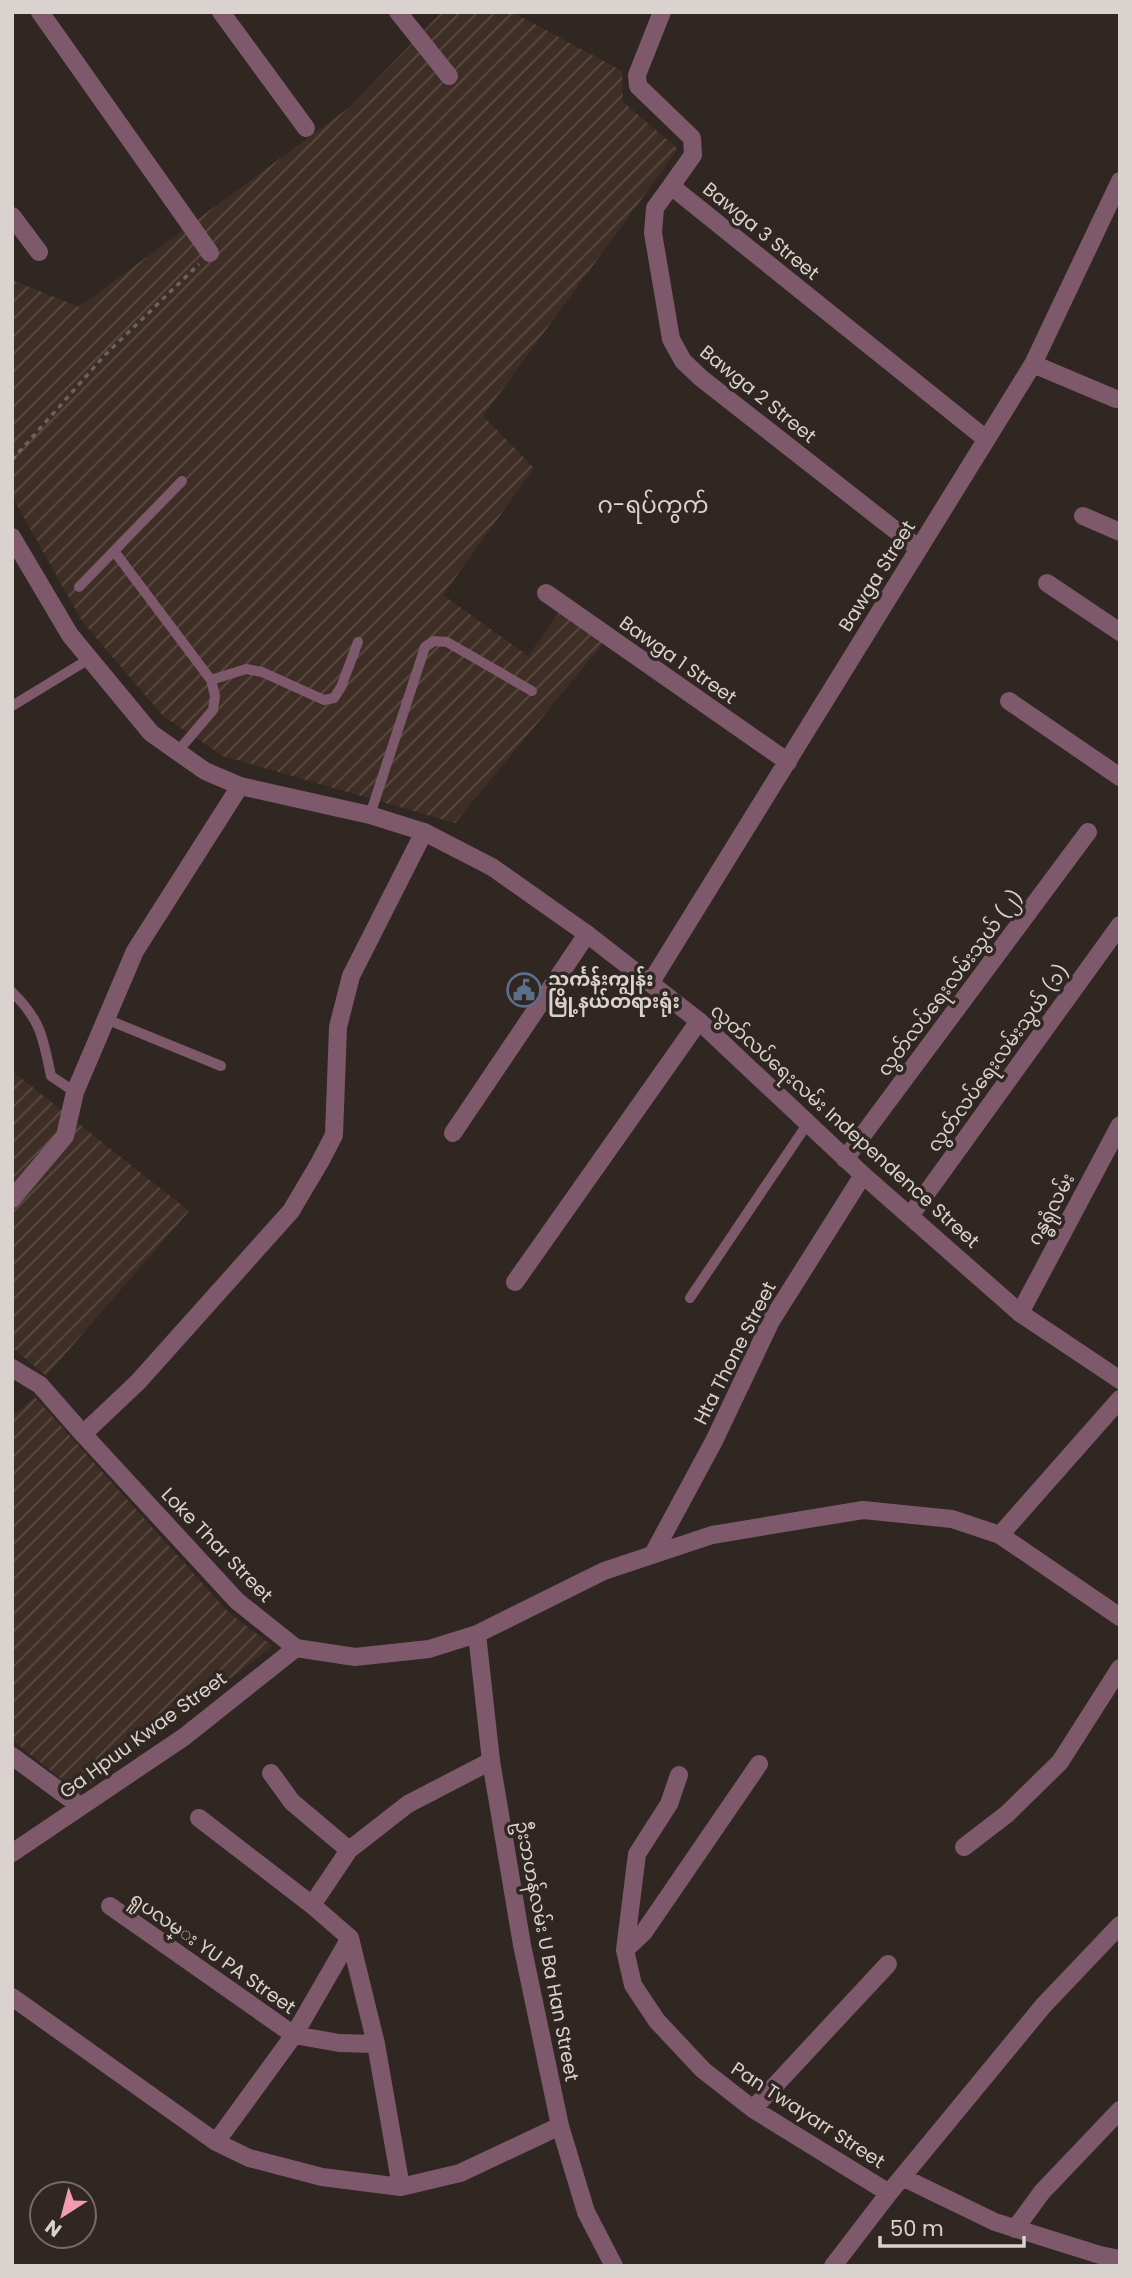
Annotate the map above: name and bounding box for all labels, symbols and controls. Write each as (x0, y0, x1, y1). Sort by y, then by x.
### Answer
street label: Bawga 3 Street (697, 176, 825, 286)
street label: Bawga 2 Street (694, 339, 822, 449)
district label: ဂ-ရပ်ကွက် (597, 489, 709, 524)
street label: Bawga Street (832, 515, 922, 637)
street label: Bawga 1 Street (614, 609, 742, 711)
street label: လွတ်လပ်ရေးလမ်းသွယ် (၂) (870, 884, 1031, 1083)
street label: လွတ်လပ်ရေးလမ်းသွယ် (၁) (920, 958, 1077, 1159)
place label: သင်္ကန်းကျွန်း မြို့နယ်တရားရုံး (548, 966, 680, 1017)
public building icon: သင်္ကန်းကျွန်း မြို့နယ်တရားရုံး (505, 971, 543, 1009)
street label: လွတ်လပ်ရေးလမ်း Independence Street (703, 997, 986, 1256)
street label: ဂန္ဓရုံလမ်း (1020, 1168, 1084, 1251)
street label: Hta Thone Street (687, 1277, 783, 1429)
street label: Loke Thar Street (155, 1482, 279, 1608)
street label: Ga Hpuu Kwae Street (54, 1665, 232, 1805)
street label: ဦးဘဟန်လမ်း U Ba Han Street (507, 1818, 587, 2084)
street label: ရူပလမ္း YU PA Street (123, 1886, 301, 2023)
street label: Pan Twayarr Street (726, 2055, 890, 2175)
north arrow (28, 2180, 98, 2250)
scale bar (880, 2204, 1024, 2248)
text: N (40, 2213, 67, 2243)
text: 50 m (890, 2214, 944, 2243)

